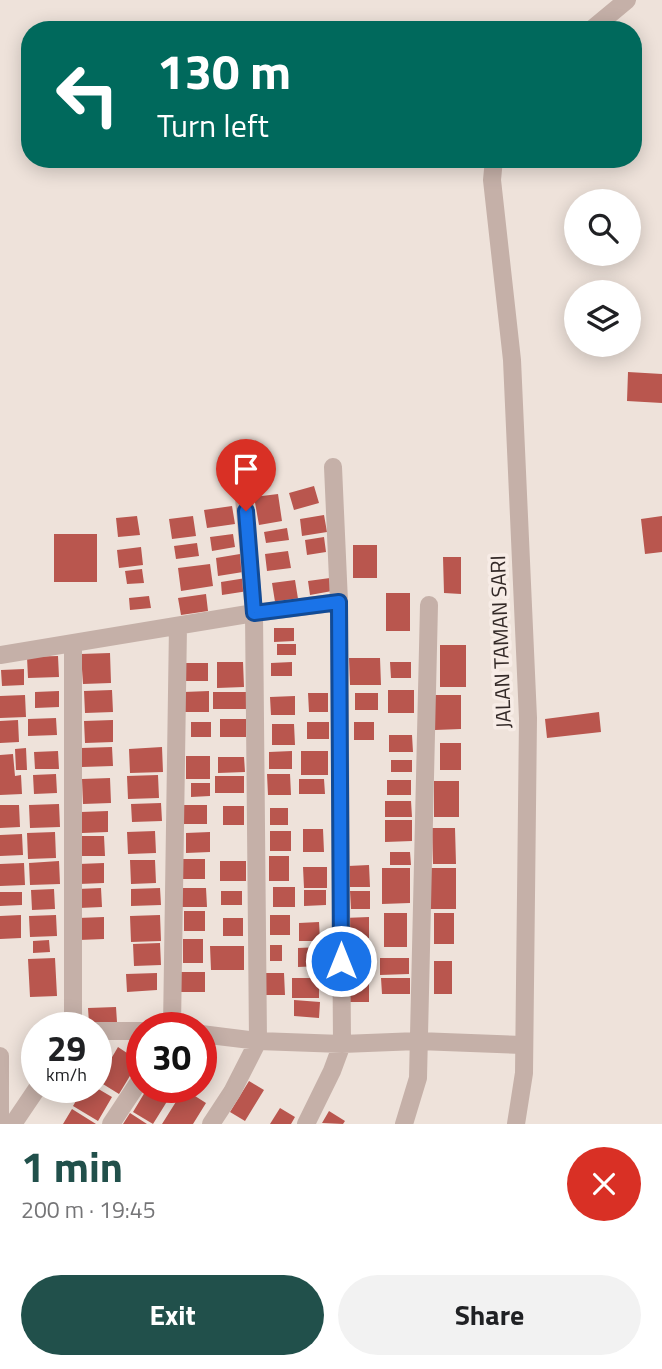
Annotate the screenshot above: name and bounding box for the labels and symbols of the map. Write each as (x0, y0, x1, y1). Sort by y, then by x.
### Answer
pin (216, 439, 276, 511)
street label: JALAN TAMAN SARI (481, 555, 519, 729)
position arrow (304, 924, 378, 998)
speed limit sign: 30 (126, 1012, 217, 1103)

